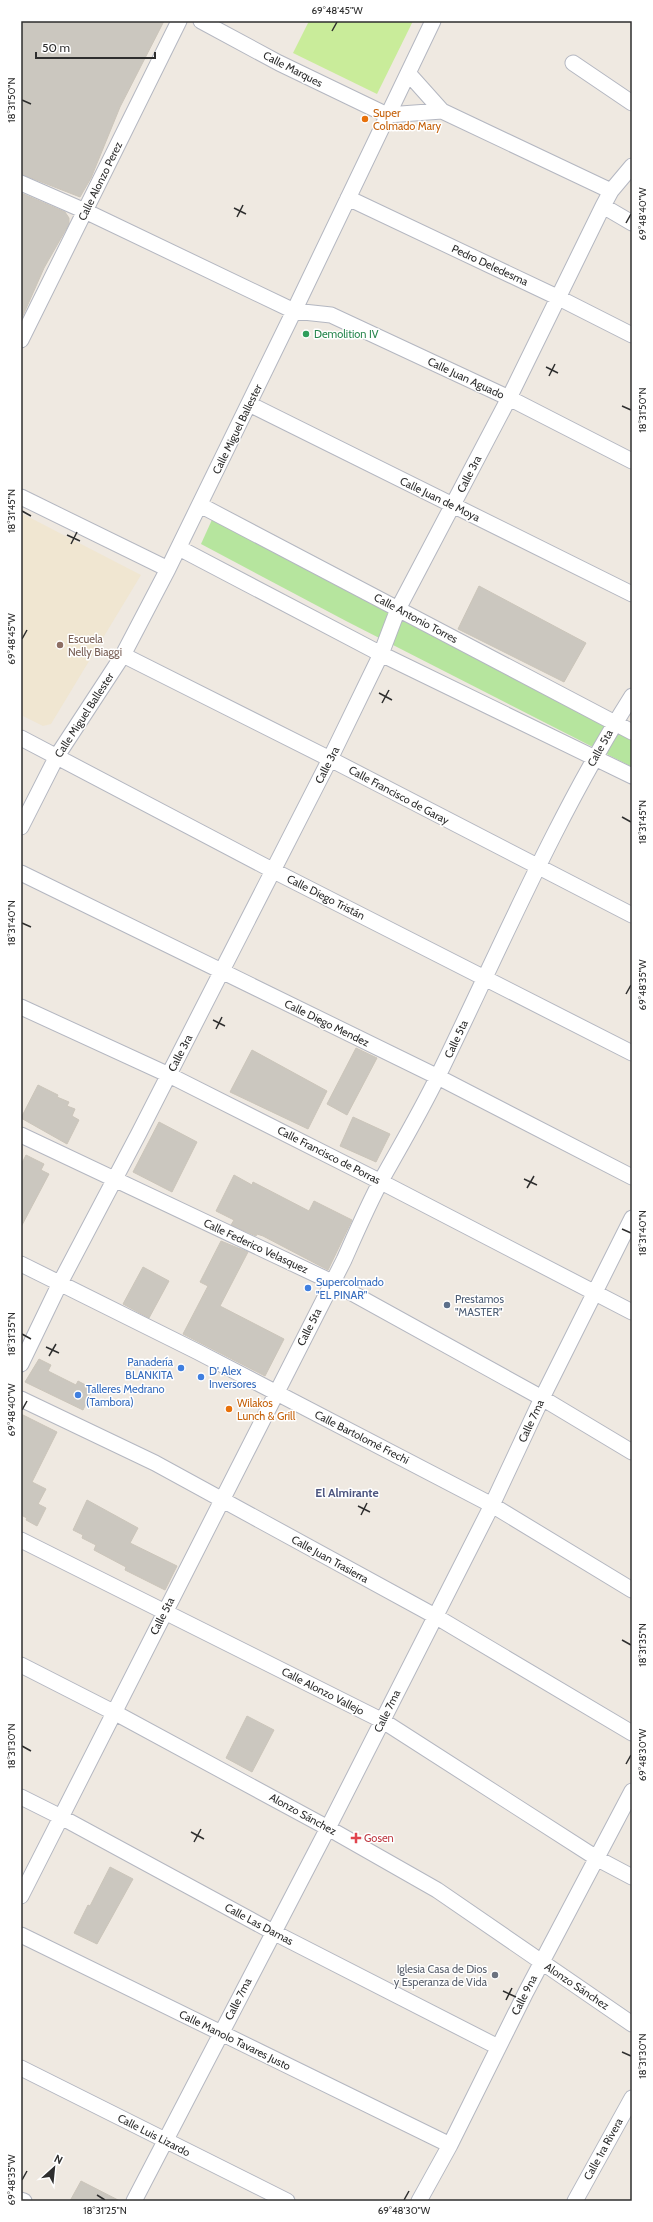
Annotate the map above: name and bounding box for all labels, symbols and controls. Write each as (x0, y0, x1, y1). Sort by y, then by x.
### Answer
text: 69°48'45"W (311, 4, 363, 17)
scale bar (36, 34, 155, 60)
text: 50 m (42, 40, 70, 55)
street label: Calle Marques (261, 48, 325, 90)
text: 18°31'50"N (5, 77, 18, 123)
place label: Super Colmado Mary (373, 106, 441, 133)
marker: Super Colmado Mary (360, 114, 370, 124)
street label: Calle Alonzo Perez (75, 139, 125, 223)
text: 69°48'40"W (636, 187, 649, 240)
street label: Pedro Deledesma (450, 241, 531, 289)
place label: Demolition IV (314, 327, 379, 341)
marker: Demolition IV (301, 329, 311, 339)
street label: Calle Juan Aguado (425, 354, 507, 402)
street label: Calle Miguel Ballester (209, 381, 265, 476)
text: 18°31'50"N (636, 387, 649, 433)
street label: Calle 3ra (454, 452, 485, 495)
street label: Calle Juan de Moya (398, 474, 483, 525)
text: 18°31'45"N (5, 489, 18, 533)
street label: Calle Antonio Torres (372, 590, 461, 646)
text: 69°48'45"W (5, 613, 18, 665)
place label: Escuela Nelly Biaggi (68, 632, 122, 659)
marker: Escuela Nelly Biaggi (55, 640, 65, 650)
street label: Calle Miguel Ballester (51, 670, 117, 760)
street label: Calle 5ta (584, 726, 616, 769)
street label: Calle 3ra (312, 743, 343, 786)
street label: Calle Francisco de Garay (346, 763, 452, 828)
text: 18°31'45"N (636, 800, 649, 844)
street label: Calle Diego Tristán (285, 871, 367, 923)
text: 18°31'40"N (5, 900, 18, 946)
text: 69°48'35"W (636, 959, 649, 1011)
street label: Calle Diego Mendez (282, 996, 372, 1050)
street label: Calle 5ta (441, 1017, 471, 1060)
street label: Calle 3ra (165, 1031, 196, 1074)
street label: Calle Francisco de Porras (275, 1123, 383, 1187)
text: 18°31'40"N (636, 1210, 649, 1256)
street label: Calle Federico Velasquez (201, 1216, 311, 1276)
place label: Supercolmado "EL PINAR" (316, 1275, 384, 1302)
marker: Supercolmado "EL PINAR" (303, 1283, 313, 1293)
place label: Prestamos "MASTER" (455, 1292, 504, 1319)
marker: Prestamos "MASTER" (442, 1300, 452, 1310)
street label: Calle 5ta (294, 1305, 325, 1348)
text: 18°31'35"N (5, 1312, 18, 1356)
place label: Panadería BLANKITA (125, 1355, 174, 1382)
marker: Panadería BLANKITA (176, 1363, 186, 1373)
place label: D' Alex Inversores (209, 1364, 257, 1391)
marker: D' Alex Inversores (196, 1372, 206, 1382)
place label: Talleres Medrano (Tambora) (86, 1382, 165, 1409)
text: 69°48'40"W (5, 1383, 18, 1436)
marker: Talleres Medrano (Tambora) (73, 1390, 83, 1400)
place label: Wilakos Lunch & Grill (237, 1396, 296, 1423)
street label: Calle 7ma (515, 1397, 547, 1445)
marker: Wilakos Lunch & Grill (224, 1404, 234, 1414)
street label: Calle Bartolomé Frechi (312, 1407, 412, 1467)
district label: El Almirante (315, 1485, 379, 1500)
street label: Calle Juan Trasierra (289, 1532, 372, 1586)
street label: Calle 5ta (147, 1594, 178, 1637)
text: 18°31'35"N (636, 1623, 649, 1667)
street label: Calle Alonzo Vallejo (279, 1664, 367, 1718)
street label: Calle 7ma (371, 1687, 404, 1735)
text: 18°31'30"N (5, 1723, 18, 1769)
text: 69°48'30"W (636, 1728, 649, 1781)
street label: Alonzo Sánchez (267, 1790, 339, 1838)
place label: Gosen (364, 1831, 394, 1845)
marker: Gosen (351, 1833, 361, 1843)
street label: Calle Las Damas (222, 1900, 296, 1948)
street label: Alonzo Sánchez (542, 1959, 612, 2013)
place label: Iglesia Casa de Dios y Esperanza de Vida (394, 1962, 488, 1989)
marker: Iglesia Casa de Dios y Esperanza de Vida (490, 1970, 500, 1980)
street label: Calle 9na (508, 1972, 540, 2017)
street label: Calle 7ma (221, 1975, 255, 2022)
street label: Calle Manolo Tavares Justo (177, 2007, 293, 2073)
text: 18°31'30"N (636, 2033, 649, 2079)
street label: Calle Luis Lizardo (115, 2111, 193, 2159)
street label: Calle 1ra Rivera (580, 2115, 626, 2182)
north arrow (34, 2148, 74, 2188)
text: N (52, 2151, 65, 2167)
text: 69°48'35"W (5, 2154, 18, 2206)
text: 18°31'25"N (83, 2204, 127, 2217)
text: 69°48'30"W (378, 2204, 431, 2217)

